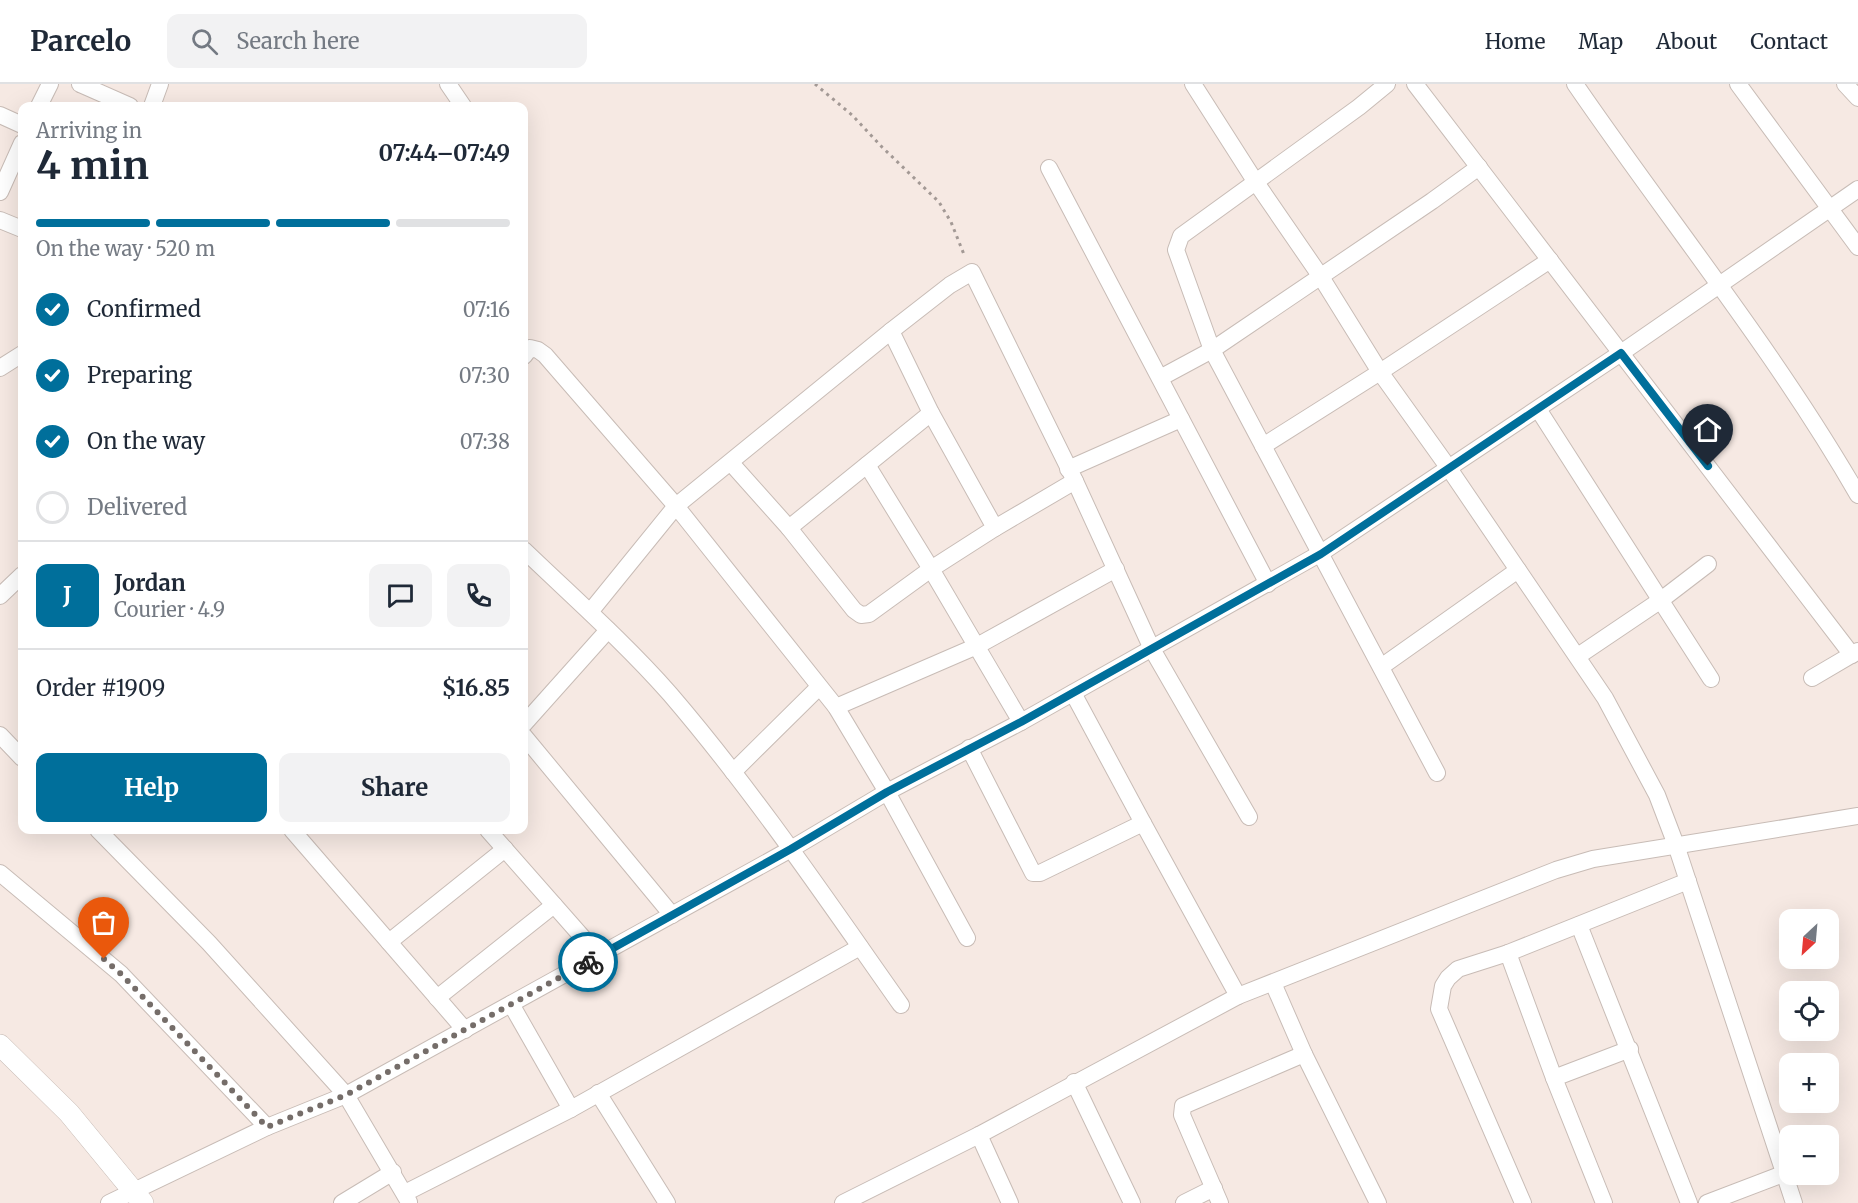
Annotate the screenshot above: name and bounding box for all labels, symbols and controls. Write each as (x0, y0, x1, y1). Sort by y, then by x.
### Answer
search box (167, 14, 587, 68)
text: Parcelo (30, 23, 131, 59)
icon: search (188, 25, 221, 58)
text: Search here (236, 27, 360, 55)
text: Home (1485, 28, 1545, 55)
text: Map (1578, 28, 1623, 55)
text: About (1656, 28, 1717, 55)
text: Contact (1750, 28, 1828, 55)
text: Arriving in (36, 118, 142, 143)
text: 07:44–07:49 (379, 139, 510, 167)
text: 4 min (36, 141, 149, 190)
text: On the way · 520 m (36, 236, 215, 261)
icon: check (36, 293, 69, 326)
text: Confirmed (87, 295, 201, 323)
text: 07:16 (463, 297, 510, 322)
icon: check (36, 359, 69, 392)
text: Preparing (87, 361, 192, 389)
text: 07:30 (459, 363, 510, 388)
pin (1682, 404, 1733, 466)
icon: home (1691, 413, 1724, 446)
icon: check (36, 425, 69, 458)
text: On the way (87, 427, 205, 455)
text: 07:38 (460, 429, 510, 454)
text: Delivered (87, 493, 187, 521)
button: chat (369, 564, 432, 627)
button: phone (447, 564, 510, 627)
text: Jordan (114, 569, 186, 597)
text: J (63, 581, 72, 609)
text: Courier · 4.9 (114, 597, 225, 622)
text: Order #1909 (36, 674, 165, 702)
text: $16.85 (442, 674, 510, 702)
button: Help (36, 753, 267, 822)
button: Share (279, 753, 510, 822)
pin (78, 897, 129, 959)
icon: bag (87, 906, 120, 939)
north arrow (1779, 909, 1839, 969)
map controls (1779, 909, 1839, 1185)
courier (558, 932, 618, 992)
icon: bike (572, 946, 605, 979)
button: locate (1779, 981, 1839, 1041)
button: + (1779, 1053, 1839, 1113)
button: − (1779, 1125, 1839, 1185)

